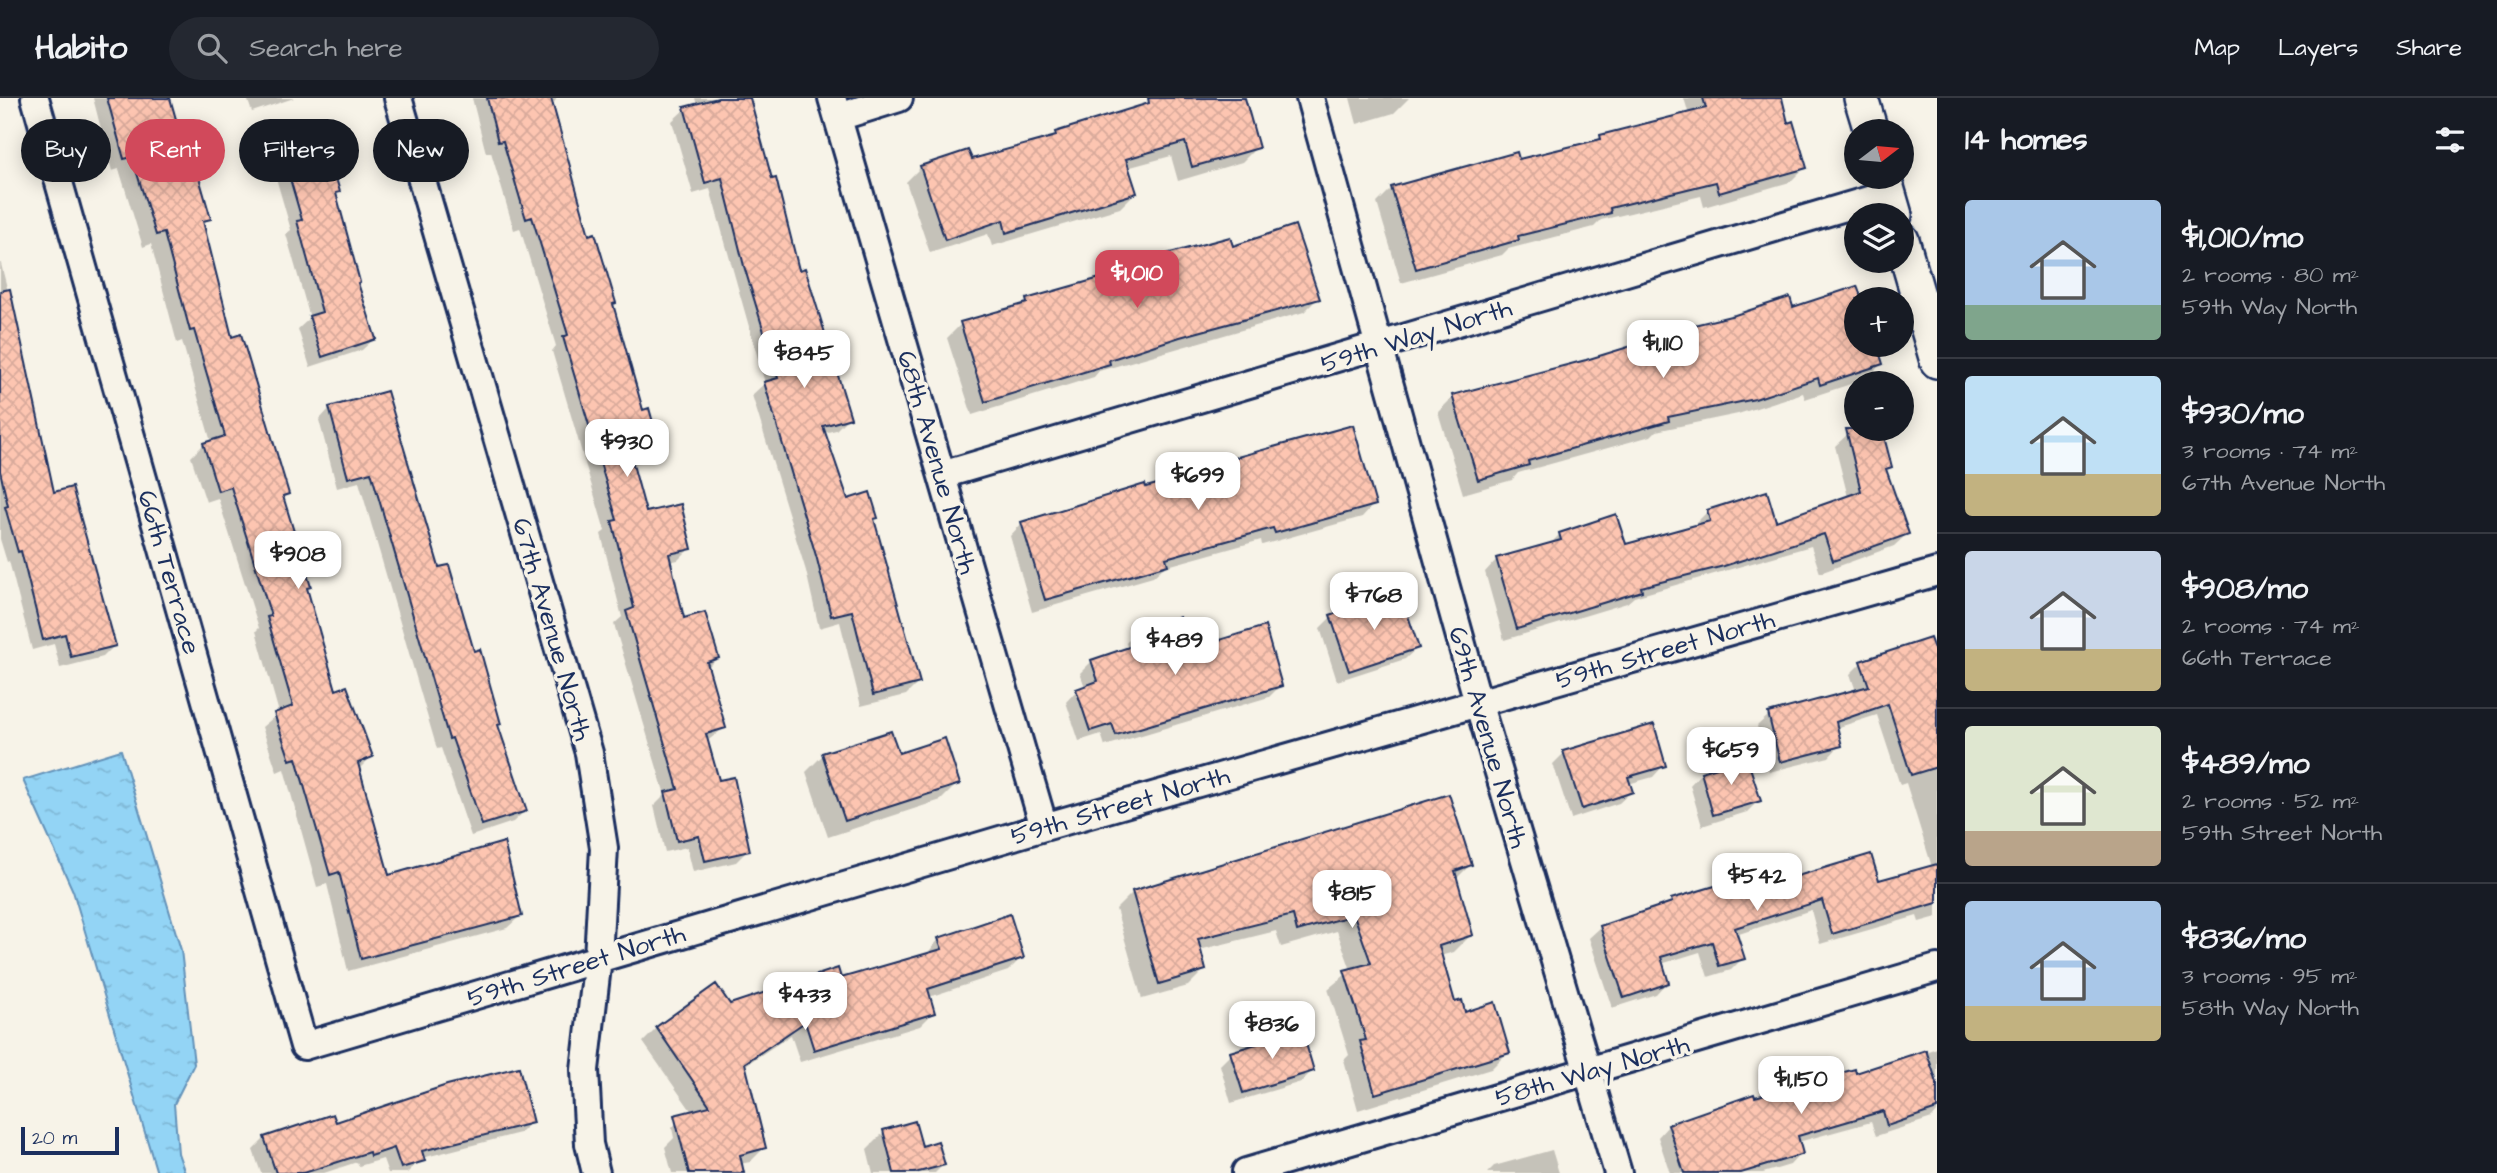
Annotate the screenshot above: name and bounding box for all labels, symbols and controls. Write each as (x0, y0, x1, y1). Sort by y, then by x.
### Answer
search box (169, 17, 659, 80)
text: Habito (35, 25, 127, 71)
icon: search (193, 29, 231, 67)
text: Search here (249, 30, 403, 66)
text: Map (2195, 31, 2240, 65)
text: Layers (2278, 31, 2358, 65)
text: Share (2396, 31, 2462, 65)
chip: Buy (21, 119, 111, 182)
chip: Rent (125, 119, 225, 182)
chip: Filters (239, 119, 359, 182)
chip: New (373, 119, 469, 182)
north arrow (1844, 119, 1914, 189)
map controls (1844, 119, 1914, 441)
text: 14 homes (1965, 119, 2088, 161)
icon: filters (2431, 121, 2469, 159)
button: layers (1844, 203, 1914, 273)
text: $1,010/mo (2182, 217, 2303, 259)
icon: home (2021, 228, 2105, 312)
pin: $1,010 (1080, 250, 1194, 310)
text: $1,010 (1111, 257, 1163, 289)
text: 2 rooms · 80 m² (2182, 259, 2359, 291)
button: + (1844, 287, 1914, 357)
street label: 59th Way North (1316, 290, 1517, 384)
text: 59th Way North (2182, 291, 2357, 323)
pin: $1,110 (1606, 320, 1720, 380)
text: $1,110 (1643, 327, 1683, 359)
pin: $845 (763, 330, 845, 390)
text: $845 (774, 337, 834, 369)
street label: 68th Avenue North (888, 347, 986, 578)
button: − (1844, 371, 1914, 441)
text: $930/mo (2182, 393, 2304, 435)
icon: home (2021, 404, 2105, 488)
pin: $930 (586, 420, 668, 479)
text: $930 (601, 426, 653, 458)
text: 3 rooms · 74 m² (2182, 435, 2358, 467)
pin: $699 (1157, 452, 1239, 512)
text: $699 (1171, 459, 1225, 491)
text: 67th Avenue North (2182, 467, 2385, 499)
street label: 66th Terrace (128, 486, 210, 659)
street label: 67th Avenue North (503, 514, 601, 745)
pin: $908 (257, 532, 339, 591)
text: $908 (270, 538, 326, 570)
text: $908/mo (2182, 568, 2308, 610)
pin: $768 (1333, 573, 1415, 632)
text: $768 (1346, 579, 1402, 611)
icon: home (2021, 579, 2105, 663)
street label: 59th Street North (1552, 601, 1779, 698)
text: 2 rooms · 74 m² (2182, 610, 2360, 642)
pin: $489 (1134, 618, 1216, 677)
street label: 69th Avenue North (1439, 623, 1537, 852)
text: $489 (1147, 624, 1203, 656)
text: 66th Terrace (2182, 642, 2332, 674)
pin: $659 (1690, 728, 1772, 787)
text: $659 (1703, 734, 1759, 766)
text: $489/mo (2182, 743, 2310, 785)
icon: home (2021, 754, 2105, 838)
street label: 59th Street North (1007, 757, 1234, 854)
text: 2 rooms · 52 m² (2182, 785, 2359, 817)
text: 59th Street North (2182, 817, 2382, 849)
pin: $542 (1716, 854, 1798, 913)
text: $542 (1728, 860, 1786, 892)
pin: $815 (1311, 870, 1393, 930)
text: $815 (1329, 877, 1375, 909)
street label: 59th Street North (463, 916, 690, 1016)
text: $836/mo (2182, 918, 2306, 960)
icon: home (2021, 929, 2105, 1013)
text: 3 rooms · 95 m² (2182, 960, 2358, 992)
pin: $433 (764, 972, 846, 1032)
text: $433 (779, 979, 831, 1011)
text: 58th Way North (2182, 992, 2359, 1024)
pin: $836 (1231, 1002, 1313, 1061)
text: $836 (1245, 1008, 1299, 1040)
street label: 58th Way North (1491, 1026, 1694, 1118)
pin: $1,150 (1744, 1056, 1858, 1116)
text: $1,150 (1774, 1063, 1828, 1095)
scale bar (21, 1124, 119, 1156)
text: 20 m (32, 1125, 77, 1152)

